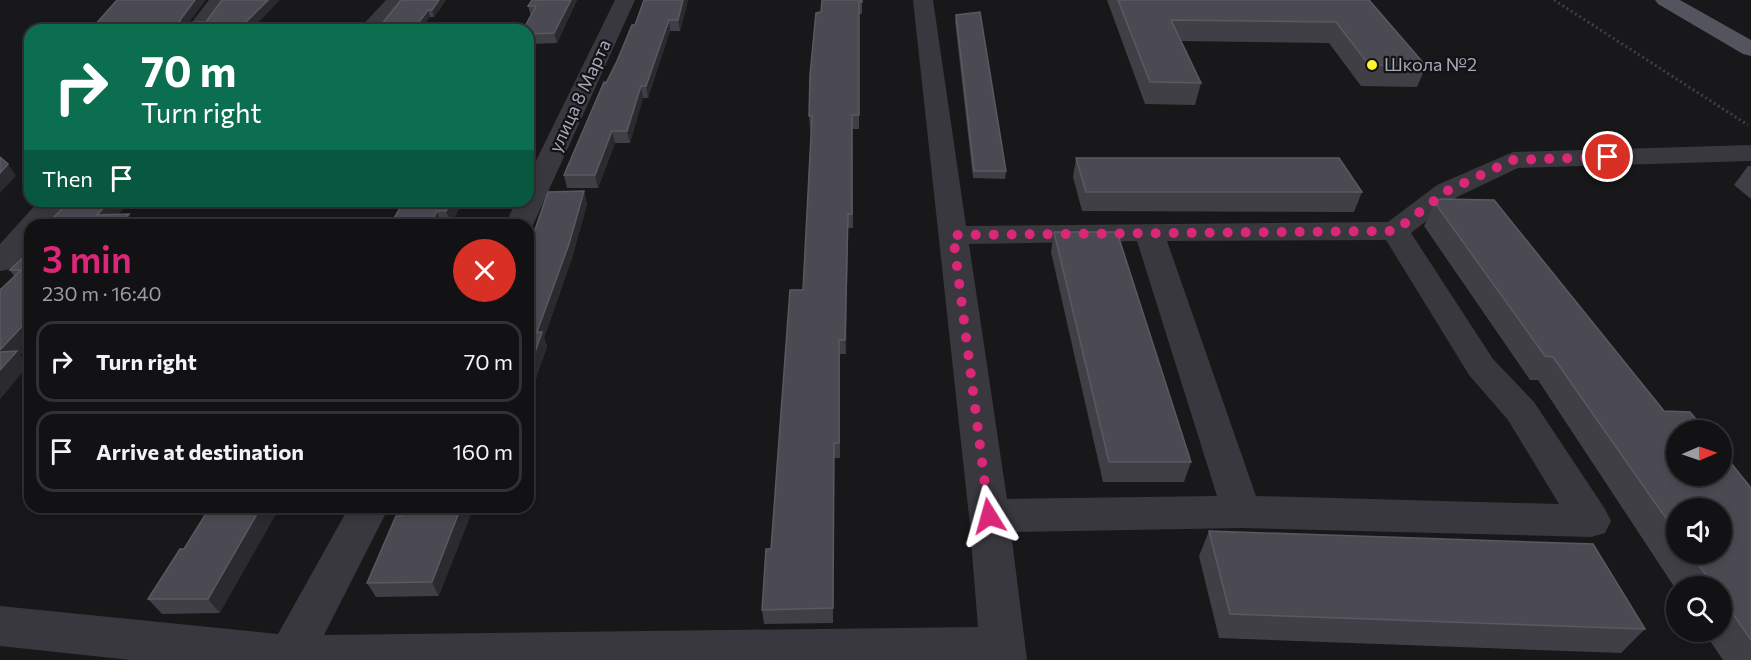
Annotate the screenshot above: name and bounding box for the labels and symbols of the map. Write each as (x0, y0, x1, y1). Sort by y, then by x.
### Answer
street label: улица 8 Марта (543, 36, 615, 155)
place label: Школа №2 (1384, 53, 1477, 75)
marker: Школа №2 (1365, 58, 1379, 72)
pin (1582, 131, 1633, 182)
north arrow (1666, 420, 1732, 486)
position arrow (957, 484, 1021, 548)

